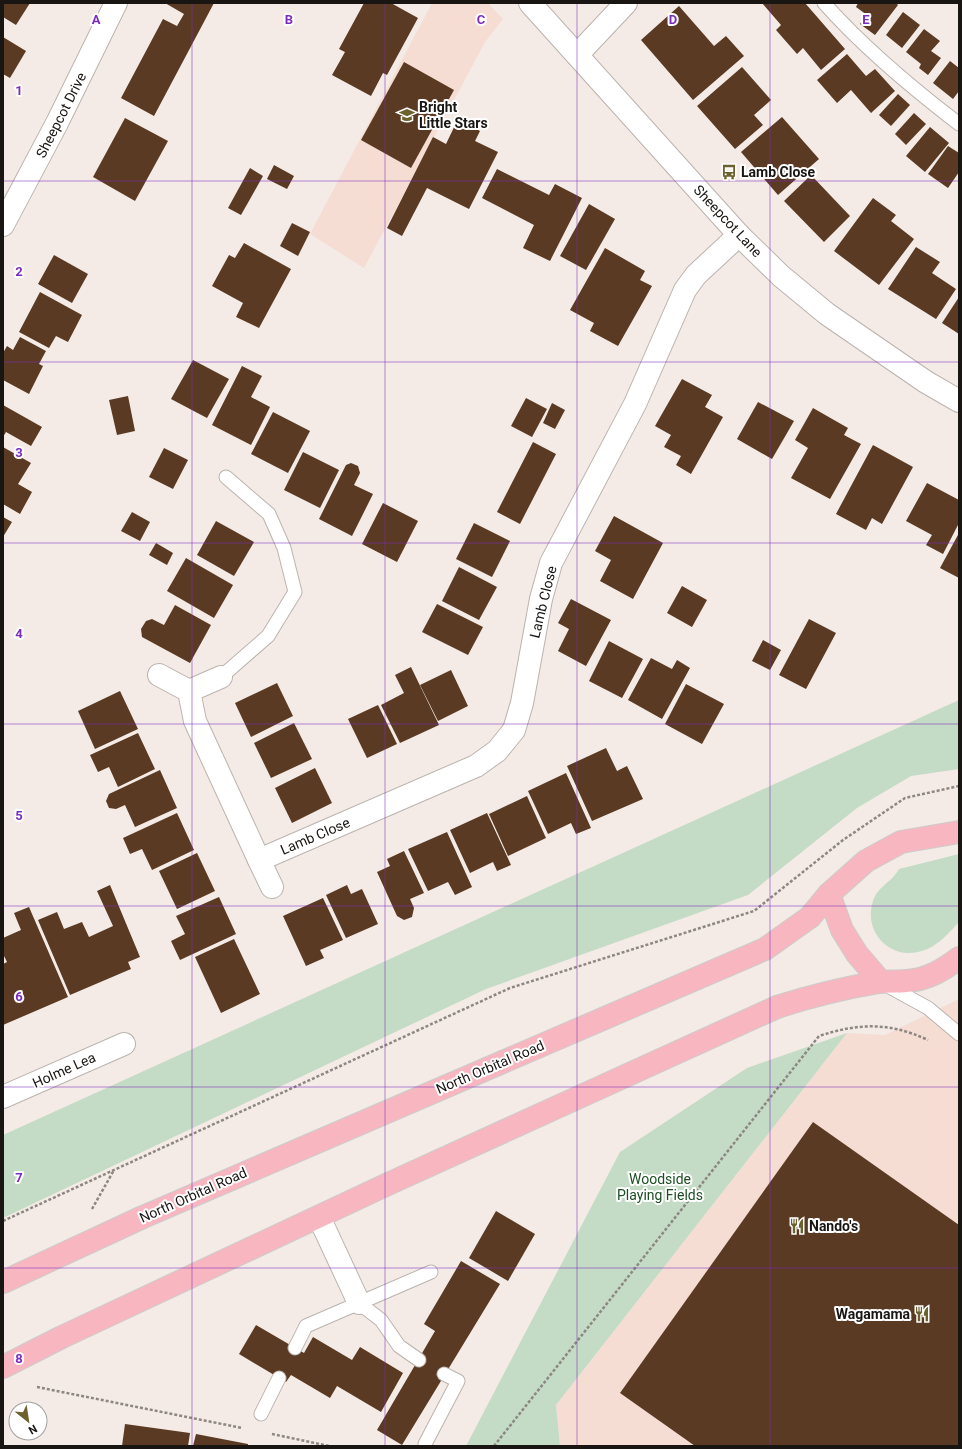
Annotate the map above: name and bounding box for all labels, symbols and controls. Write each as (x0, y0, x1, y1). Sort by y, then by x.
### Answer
text: A (92, 12, 101, 27)
text: B (285, 12, 293, 27)
text: C (477, 12, 486, 27)
text: D (669, 12, 677, 27)
text: E (862, 12, 870, 27)
street label: Sheepcot Drive (33, 70, 89, 160)
text: 1 (15, 83, 23, 98)
place label: Bright Little Stars (419, 99, 488, 131)
school or university icon: Bright Little Stars (398, 106, 416, 124)
bus stop icon: Lamb Close (720, 163, 738, 181)
place label: Lamb Close (741, 164, 816, 180)
street label: Sheepcot Lane (691, 182, 765, 260)
text: 2 (15, 264, 23, 279)
text: 3 (15, 445, 23, 460)
street label: Lamb Close (526, 564, 560, 640)
text: 4 (15, 626, 23, 641)
text: 5 (15, 808, 23, 823)
street label: Lamb Close (278, 814, 352, 858)
text: 6 (15, 989, 23, 1004)
street label: North Orbital Road (434, 1037, 546, 1097)
street label: Holme Lea (30, 1049, 98, 1091)
street label: North Orbital Road (137, 1164, 249, 1226)
text: 7 (15, 1170, 23, 1185)
park label: Woodside Playing Fields (617, 1171, 703, 1203)
restaurant icon: Nando's (788, 1217, 806, 1235)
place label: Nando's (809, 1218, 858, 1234)
restaurant icon: Wagamama (913, 1305, 931, 1323)
place label: Wagamama (836, 1306, 911, 1322)
text: 8 (15, 1351, 23, 1366)
north arrow (8, 1401, 48, 1441)
text: N (26, 1422, 39, 1437)

